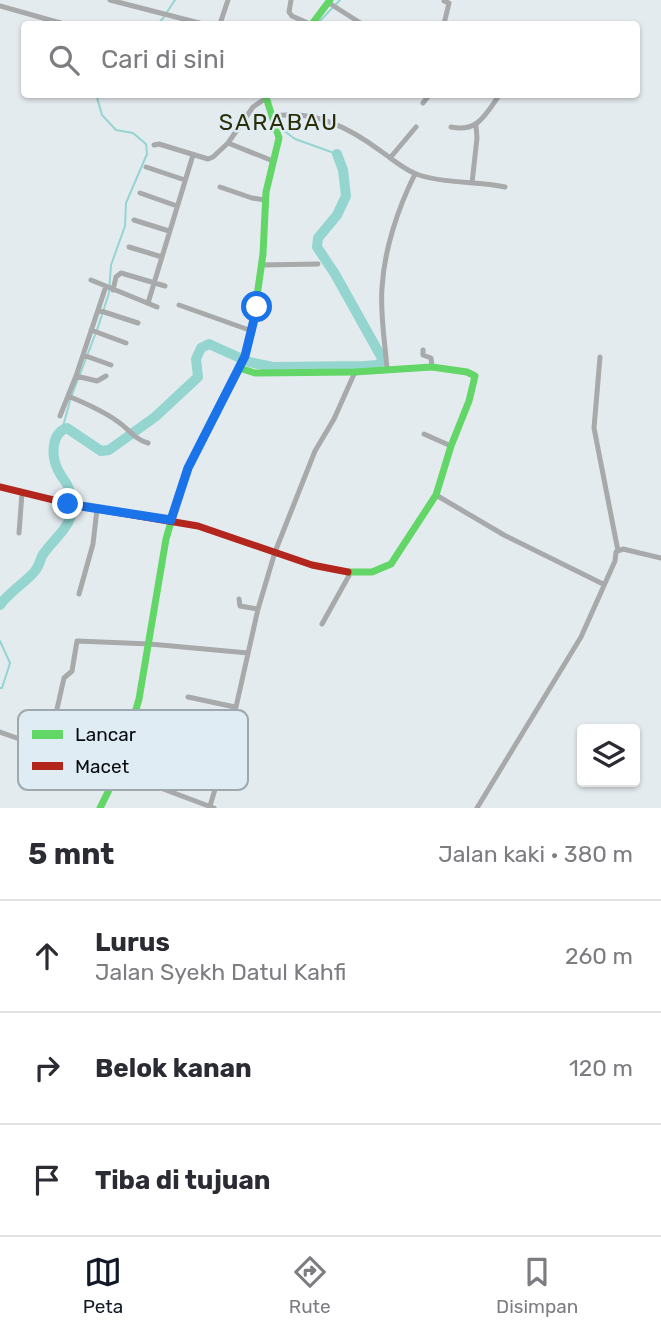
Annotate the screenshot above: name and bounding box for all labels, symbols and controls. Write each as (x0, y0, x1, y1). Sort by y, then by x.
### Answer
search box (21, 21, 640, 98)
icon: search (45, 41, 83, 79)
text: Cari di sini (101, 44, 225, 75)
district label: SARABAU (219, 108, 339, 136)
route start (241, 291, 272, 322)
route end (52, 488, 83, 519)
legend (18, 710, 248, 790)
text: Lancar (75, 723, 137, 746)
map controls (577, 724, 640, 787)
button: layers (577, 724, 640, 787)
text: Macet (75, 755, 130, 778)
text: 5 mnt (28, 836, 114, 872)
text: Jalan kaki · 380 m (438, 840, 633, 868)
text: Lurus (95, 927, 170, 958)
icon: ahead (28, 937, 66, 975)
text: 260 m (565, 942, 633, 970)
text: Jalan Syekh Datul Kahfi (95, 958, 346, 986)
icon: right (28, 1049, 66, 1087)
text: Belok kanan (95, 1053, 252, 1084)
text: 120 m (569, 1054, 633, 1082)
icon: arrive (28, 1161, 66, 1199)
text: Tiba di tujuan (95, 1165, 270, 1196)
tab: Peta (83, 1253, 123, 1318)
tab: Rute (289, 1253, 331, 1318)
tab: Disimpan (496, 1253, 578, 1318)

